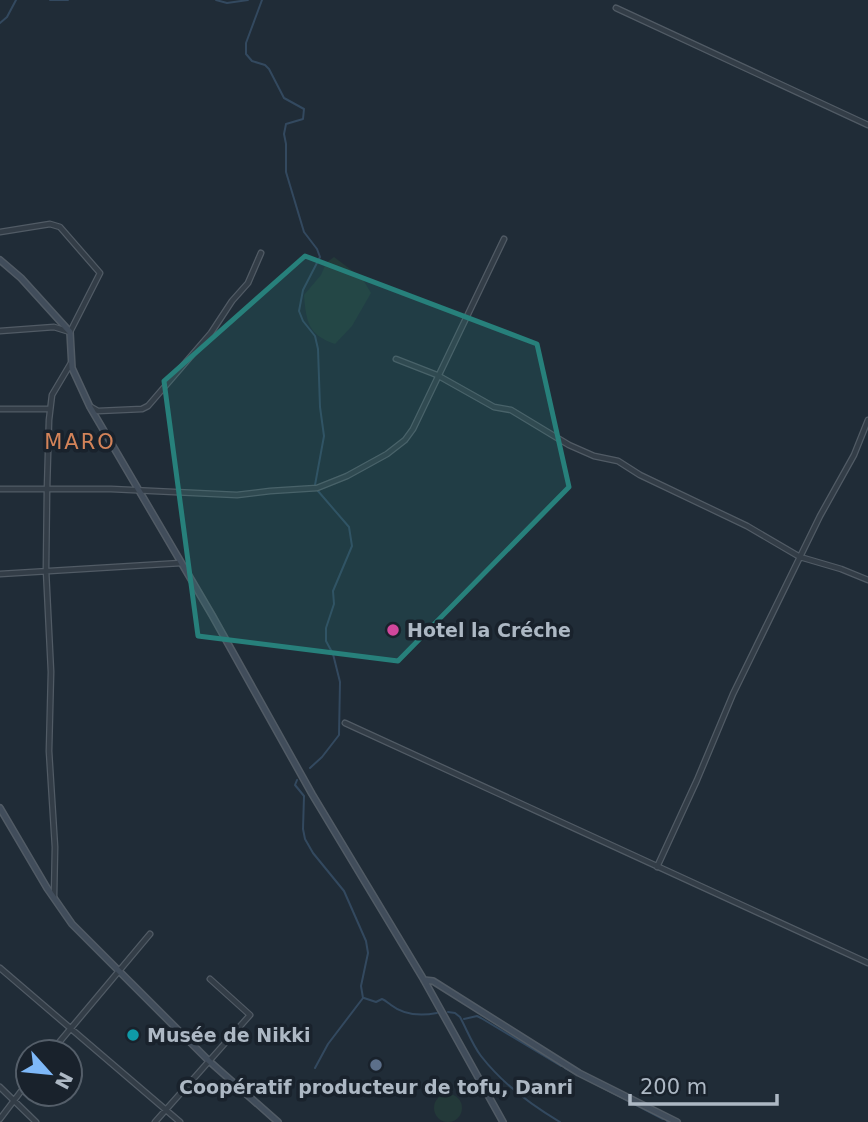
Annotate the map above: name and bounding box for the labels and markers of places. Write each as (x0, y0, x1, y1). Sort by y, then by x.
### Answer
place label: Hotel la Créche (407, 619, 571, 641)
marker: Hotel la Créche (385, 622, 401, 638)
place label: Musée de Nikki (147, 1024, 310, 1046)
marker: Musée de Nikki (125, 1027, 141, 1043)
marker: Coopératif producteur de tofu, Danri (368, 1057, 384, 1073)
place label: Coopératif producteur de tofu, Danri (179, 1076, 573, 1098)

